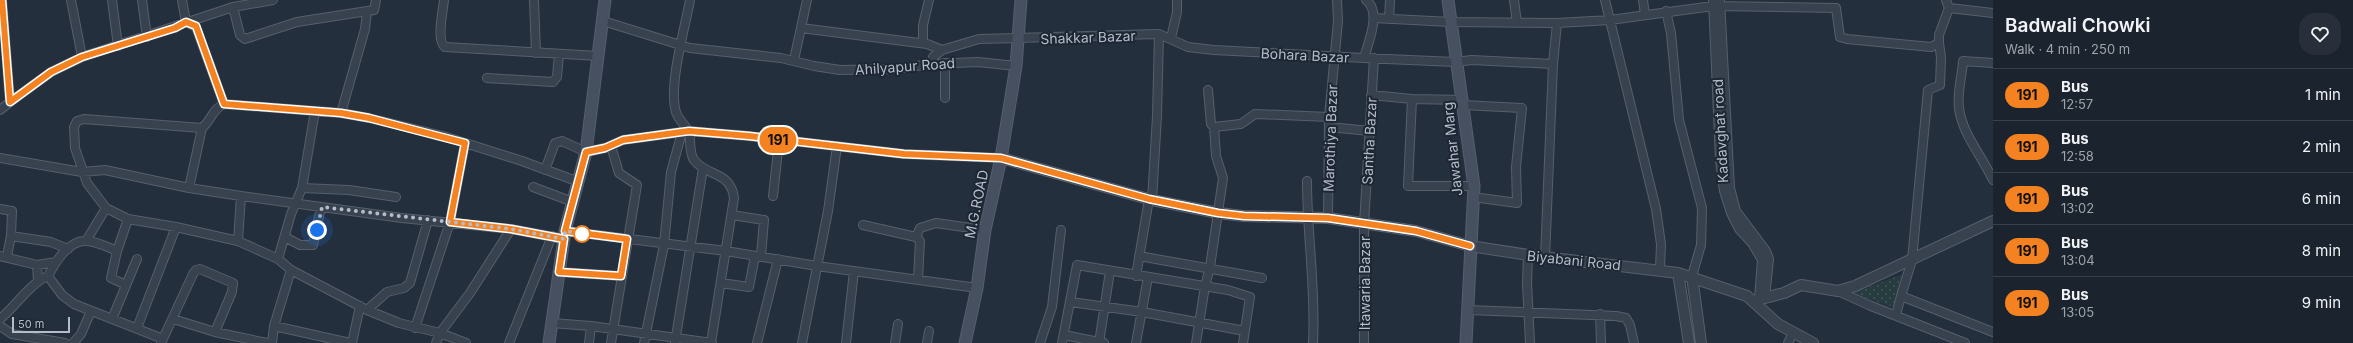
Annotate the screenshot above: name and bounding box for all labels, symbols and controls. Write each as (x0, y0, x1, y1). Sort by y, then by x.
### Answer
button: heart (2299, 13, 2341, 55)
text: Badwali Chowki (2005, 14, 2151, 37)
street label: Shakkar Bazar (1040, 27, 1136, 47)
text: Walk · 4 min · 250 m (2005, 41, 2130, 57)
street label: Bohara Bazar (1260, 44, 1350, 66)
street label: Ahilyapur Road (854, 54, 956, 78)
text: Bus (2061, 77, 2089, 96)
street label: Kadavghat road (1709, 78, 1731, 184)
street label: Marothiya Bazar (1320, 84, 1340, 192)
text: 1 min (2305, 85, 2341, 104)
text: 191 (2016, 86, 2038, 103)
text: 12:57 (2061, 96, 2093, 112)
street label: Santha Bazar (1358, 97, 1380, 185)
street label: Jawahar Marg (1439, 101, 1465, 197)
line badge: 191 (755, 127, 801, 153)
text: Bus (2061, 129, 2089, 148)
text: 191 (767, 131, 789, 148)
text: 2 min (2302, 137, 2341, 156)
text: 191 (2016, 138, 2038, 155)
text: 12:58 (2061, 148, 2094, 164)
street label: M.G.ROAD (960, 168, 992, 240)
text: Bus (2061, 181, 2089, 200)
text: 6 min (2302, 189, 2341, 208)
text: 191 (2016, 190, 2038, 207)
text: 13:02 (2061, 200, 2094, 216)
your location (307, 220, 327, 240)
unlabelled marker (573, 225, 591, 243)
text: Bus (2061, 233, 2089, 252)
street label: Itawaria Bazar (1356, 236, 1373, 330)
text: 8 min (2302, 241, 2341, 260)
text: 191 (2016, 242, 2038, 259)
street label: Biyabani Road (1526, 247, 1622, 273)
text: 13:04 (2061, 252, 2095, 268)
text: Bus (2061, 285, 2089, 304)
text: 9 min (2302, 293, 2341, 312)
text: 191 (2016, 294, 2038, 311)
text: 13:05 (2061, 304, 2094, 320)
scale bar (12, 315, 70, 334)
text: 50 m (18, 317, 44, 331)

